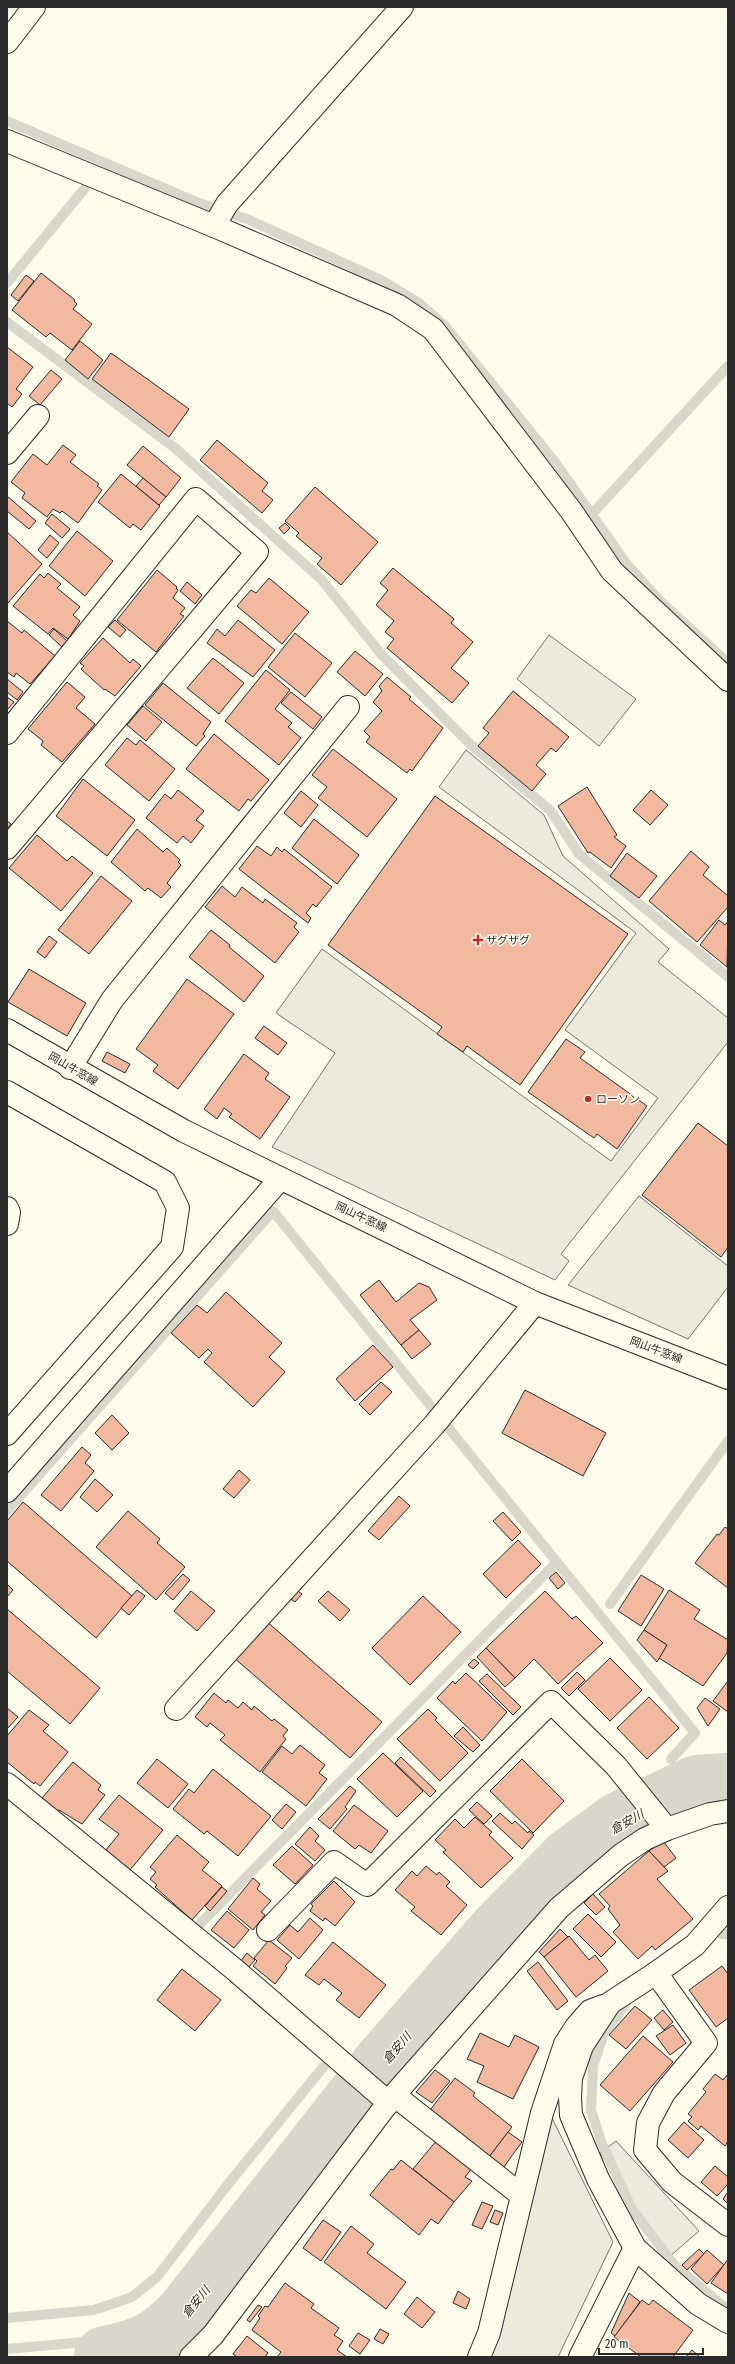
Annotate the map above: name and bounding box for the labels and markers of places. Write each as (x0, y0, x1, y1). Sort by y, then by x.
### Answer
place label: ザグザグ (486, 934, 530, 947)
marker: ザグザグ (473, 935, 483, 945)
place label: ローソン (596, 1093, 640, 1106)
marker: ローソン (583, 1094, 593, 1104)

